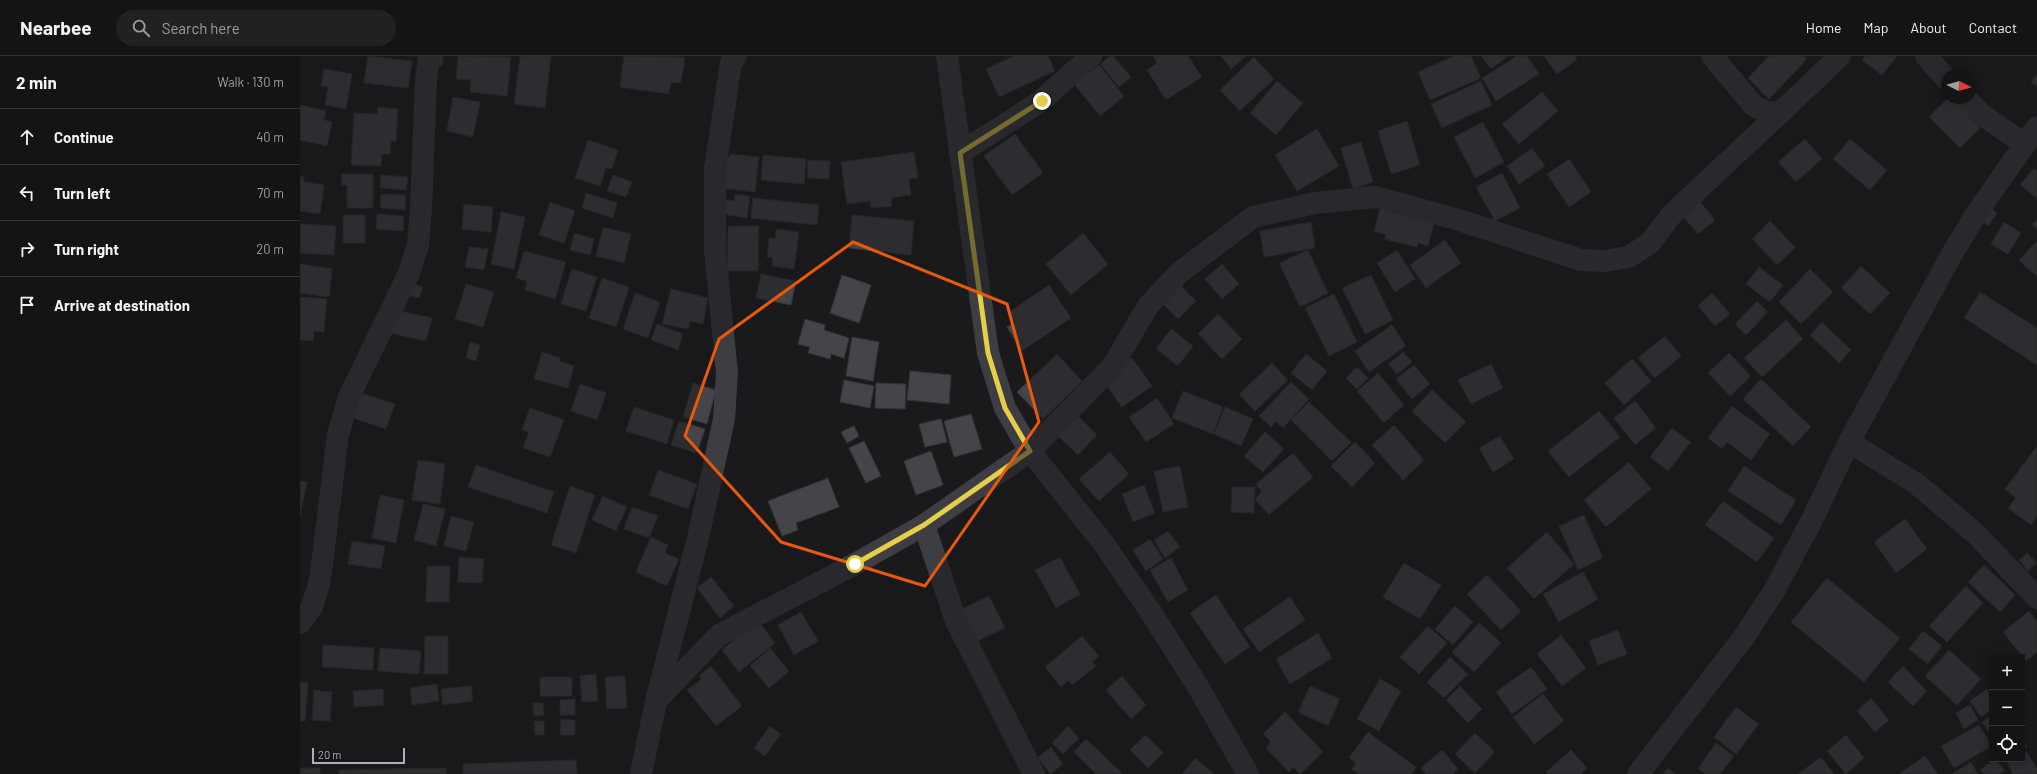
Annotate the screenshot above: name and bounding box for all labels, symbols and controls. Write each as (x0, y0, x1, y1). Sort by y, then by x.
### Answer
search box (116, 10, 396, 46)
text: Nearbee (20, 16, 92, 39)
icon: search (130, 17, 152, 39)
text: Search here (162, 19, 240, 37)
text: Home (1806, 19, 1842, 36)
text: Map (1864, 19, 1888, 36)
text: About (1910, 19, 1947, 36)
text: Contact (1969, 19, 2017, 36)
north arrow (1941, 68, 1977, 104)
text: 2 min (16, 72, 57, 92)
text: Walk · 130 m (217, 74, 284, 90)
route end (1033, 92, 1051, 110)
icon: ahead (16, 126, 38, 148)
text: Continue (54, 128, 114, 146)
text: 40 m (256, 129, 284, 145)
icon: left (16, 182, 38, 204)
text: Turn left (54, 184, 110, 202)
text: 70 m (257, 185, 284, 201)
icon: right (16, 238, 38, 260)
text: Turn right (54, 240, 119, 258)
text: 20 m (256, 241, 284, 257)
icon: arrive (16, 294, 38, 316)
text: Arrive at destination (54, 296, 190, 314)
route start (846, 555, 864, 573)
map controls (1989, 654, 2025, 762)
button: + (1989, 654, 2025, 690)
button: − (1989, 690, 2025, 726)
button: locate (1989, 726, 2025, 762)
scale bar (312, 746, 405, 765)
text: 20 m (318, 748, 341, 761)

